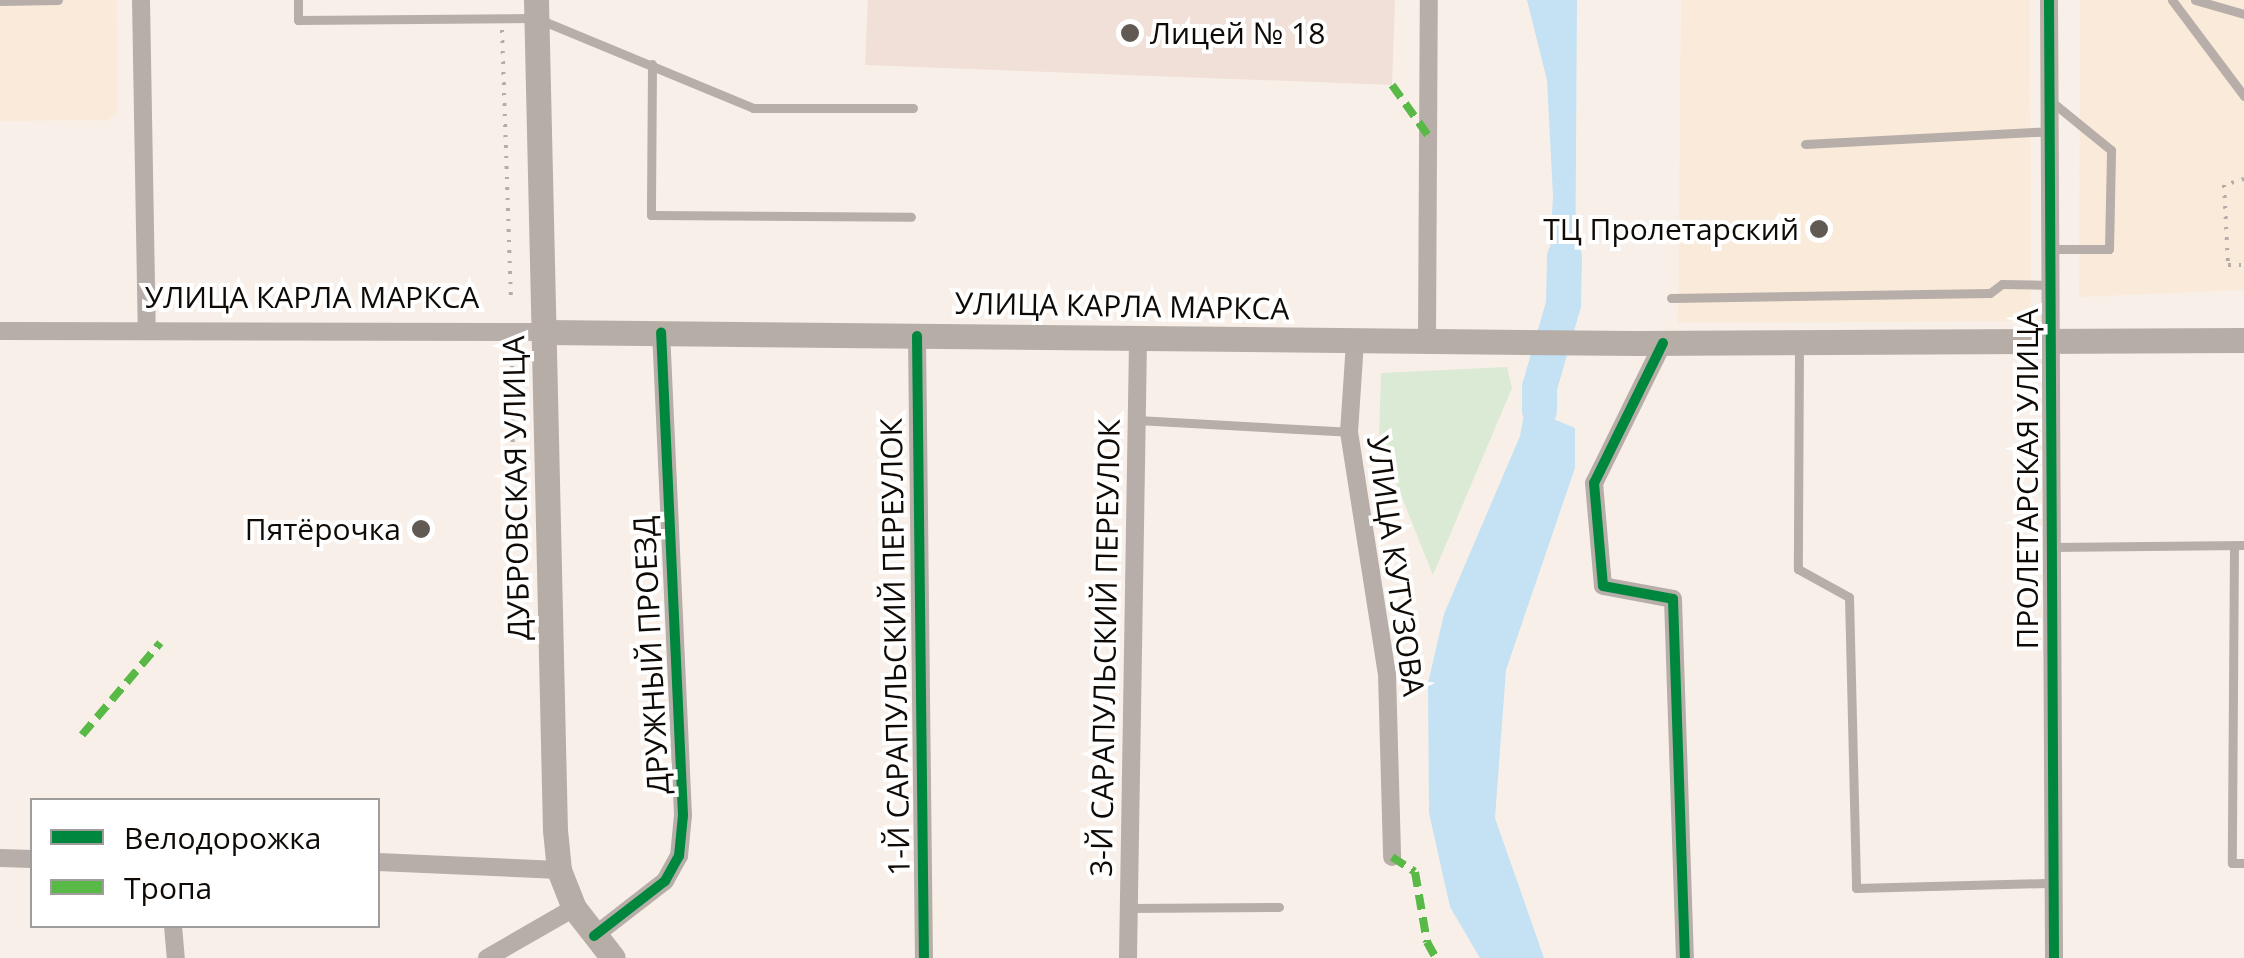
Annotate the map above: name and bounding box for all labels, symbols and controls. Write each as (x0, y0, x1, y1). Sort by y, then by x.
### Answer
place label: Лицей № 18 (1150, 15, 1325, 51)
marker: Лицей № 18 (1119, 22, 1141, 44)
place label: ТЦ Пролетарский (1543, 211, 1799, 247)
marker: ТЦ Пролетарский (1808, 218, 1830, 240)
street label: УЛИЦА КАРЛА МАРКСА (145, 279, 479, 315)
street label: УЛИЦА КАРЛА МАРКСА (954, 285, 1290, 327)
street label: ПРОЛЕТАРСКАЯ УЛИЦА (2009, 309, 2045, 649)
street label: ДУБРОВСКАЯ УЛИЦА (495, 335, 537, 641)
street label: 1-Й САРАПУЛЬСКИЙ ПЕРЕУЛОК (873, 418, 917, 876)
street label: 3-Й САРАПУЛЬСКИЙ ПЕРЕУЛОК (1083, 419, 1127, 877)
street label: УЛИЦА КУТУЗОВА (1360, 434, 1432, 698)
place label: Пятёрочка (245, 511, 401, 547)
street label: ДРУЖНЫЙ ПРОЕЗД (626, 515, 676, 795)
marker: Пятёрочка (410, 518, 432, 540)
legend (30, 798, 380, 928)
text: Велодорожка (124, 817, 321, 858)
text: Тропа (124, 867, 212, 908)

